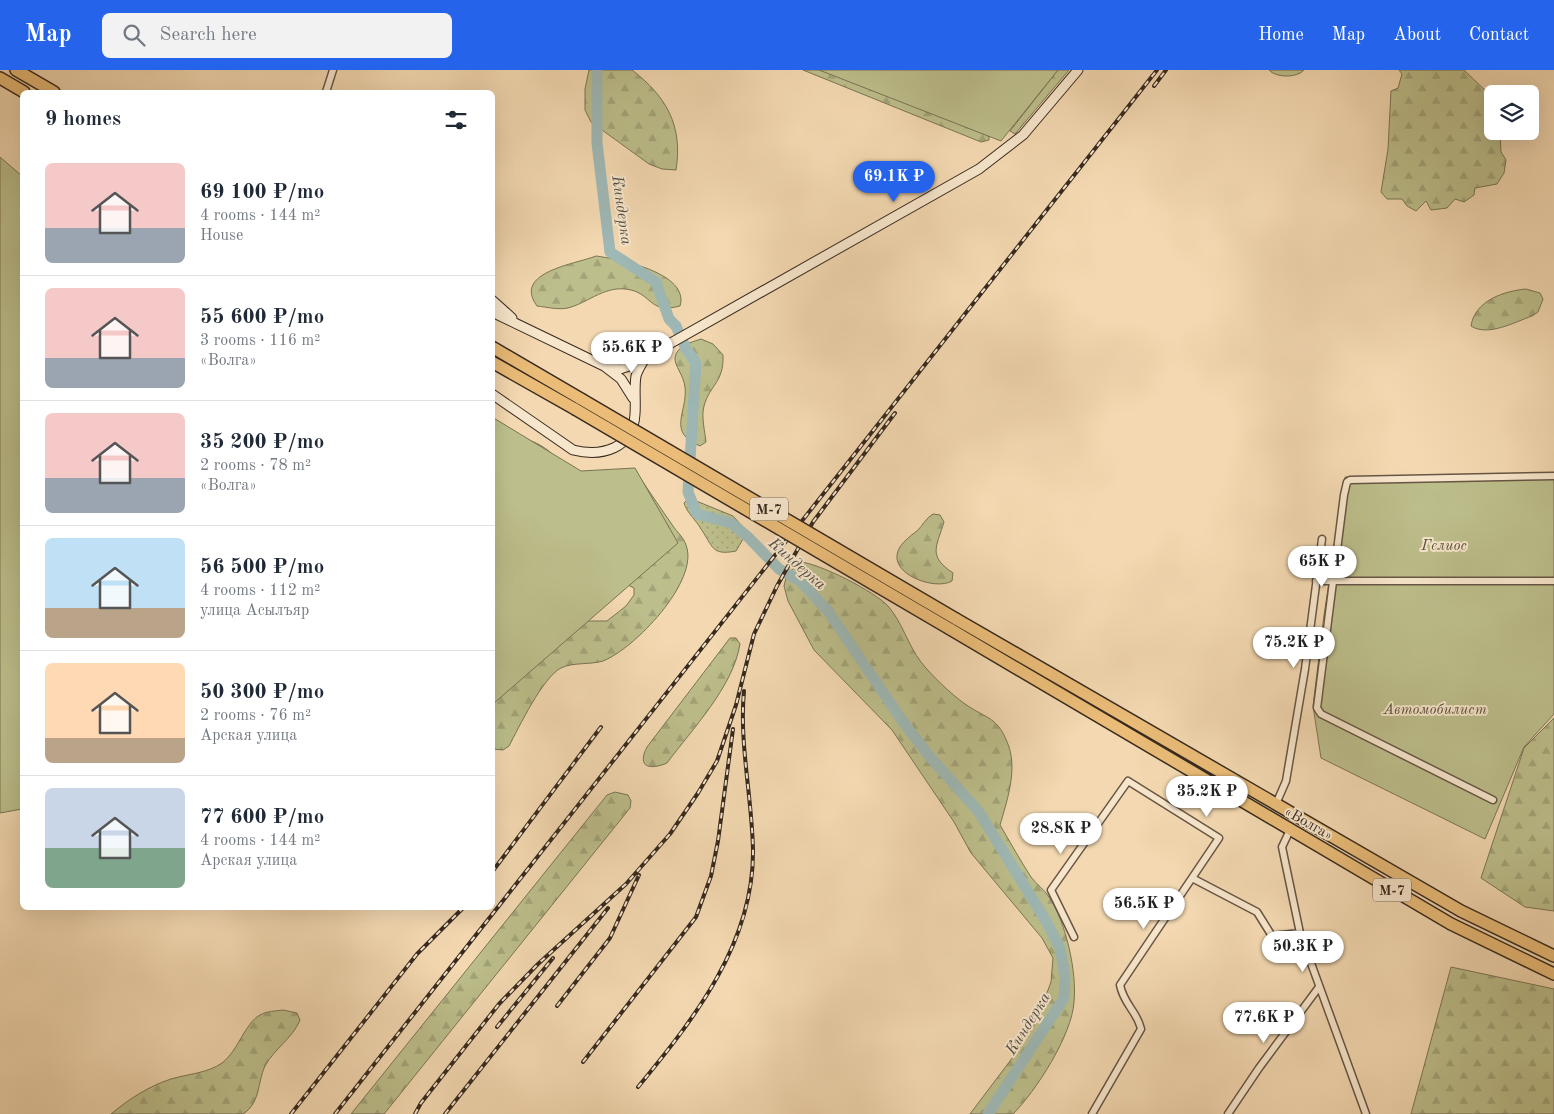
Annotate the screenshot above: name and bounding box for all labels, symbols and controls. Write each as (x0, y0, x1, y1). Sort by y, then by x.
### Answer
search box (102, 13, 452, 58)
icon: search (120, 21, 148, 49)
text: Map (25, 23, 72, 47)
text: Search here (160, 26, 257, 45)
text: Home (1258, 26, 1304, 44)
text: Map (1332, 26, 1365, 44)
text: About (1393, 26, 1441, 44)
text: Contact (1469, 26, 1529, 44)
map controls (1484, 85, 1539, 140)
button: layers (1484, 85, 1539, 140)
icon: filters (442, 106, 470, 134)
text: 9 homes (45, 109, 121, 130)
pin: 69.1K ₽ (848, 160, 940, 203)
text: 69.1K ₽ (864, 169, 924, 185)
water label: Киндерка (608, 174, 634, 246)
text: 69 100 ₽/mo (200, 182, 324, 203)
icon: home (85, 183, 145, 243)
text: 4 rooms · 144 m² (200, 208, 320, 224)
text: House (200, 228, 243, 244)
text: 55 600 ₽/mo (200, 307, 324, 328)
icon: home (85, 308, 145, 368)
pin: 55.6K ₽ (586, 332, 678, 374)
text: 3 rooms · 116 m² (200, 333, 320, 349)
text: 55.6K ₽ (602, 340, 662, 356)
text: «Волга» (200, 353, 257, 369)
text: 35 200 ₽/mo (200, 432, 324, 453)
icon: home (85, 433, 145, 493)
text: 2 rooms · 78 m² (200, 458, 311, 474)
text: «Волга» (200, 478, 257, 494)
road number: М-7 (750, 498, 788, 520)
water label: Киндерка (764, 535, 829, 594)
park label: Гелиос (1420, 539, 1467, 554)
pin: 65K ₽ (1287, 546, 1357, 588)
text: 65K ₽ (1299, 554, 1345, 570)
text: 56 500 ₽/mo (200, 557, 324, 578)
icon: home (85, 558, 145, 618)
text: 4 rooms · 112 m² (200, 583, 320, 599)
text: улица Асылъяр (200, 603, 309, 619)
pin: 75.2K ₽ (1248, 626, 1340, 669)
text: 75.2K ₽ (1264, 635, 1324, 651)
text: 50 300 ₽/mo (200, 682, 324, 703)
icon: home (85, 683, 145, 743)
park label: Автомобилист (1382, 702, 1487, 718)
text: 2 rooms · 76 m² (200, 708, 311, 724)
text: Арская улица (200, 728, 297, 744)
pin: 35.2K ₽ (1161, 776, 1253, 818)
text: 35.2K ₽ (1177, 784, 1237, 800)
street label: «Волга» (1281, 804, 1335, 844)
text: 77 600 ₽/mo (200, 807, 324, 828)
icon: home (85, 808, 145, 868)
pin: 28.8K ₽ (1015, 812, 1107, 855)
text: 28.8K ₽ (1031, 821, 1091, 837)
text: 4 rooms · 144 m² (200, 833, 320, 849)
text: Арская улица (200, 853, 297, 869)
road number: М-7 (1373, 878, 1411, 902)
pin: 56.5K ₽ (1098, 888, 1190, 930)
text: 56.5K ₽ (1114, 896, 1174, 912)
pin: 50.3K ₽ (1257, 930, 1349, 973)
text: 50.3K ₽ (1273, 939, 1333, 955)
water label: Киндерка (1003, 990, 1054, 1059)
pin: 77.6K ₽ (1218, 1002, 1310, 1044)
text: 77.6K ₽ (1234, 1010, 1294, 1026)

